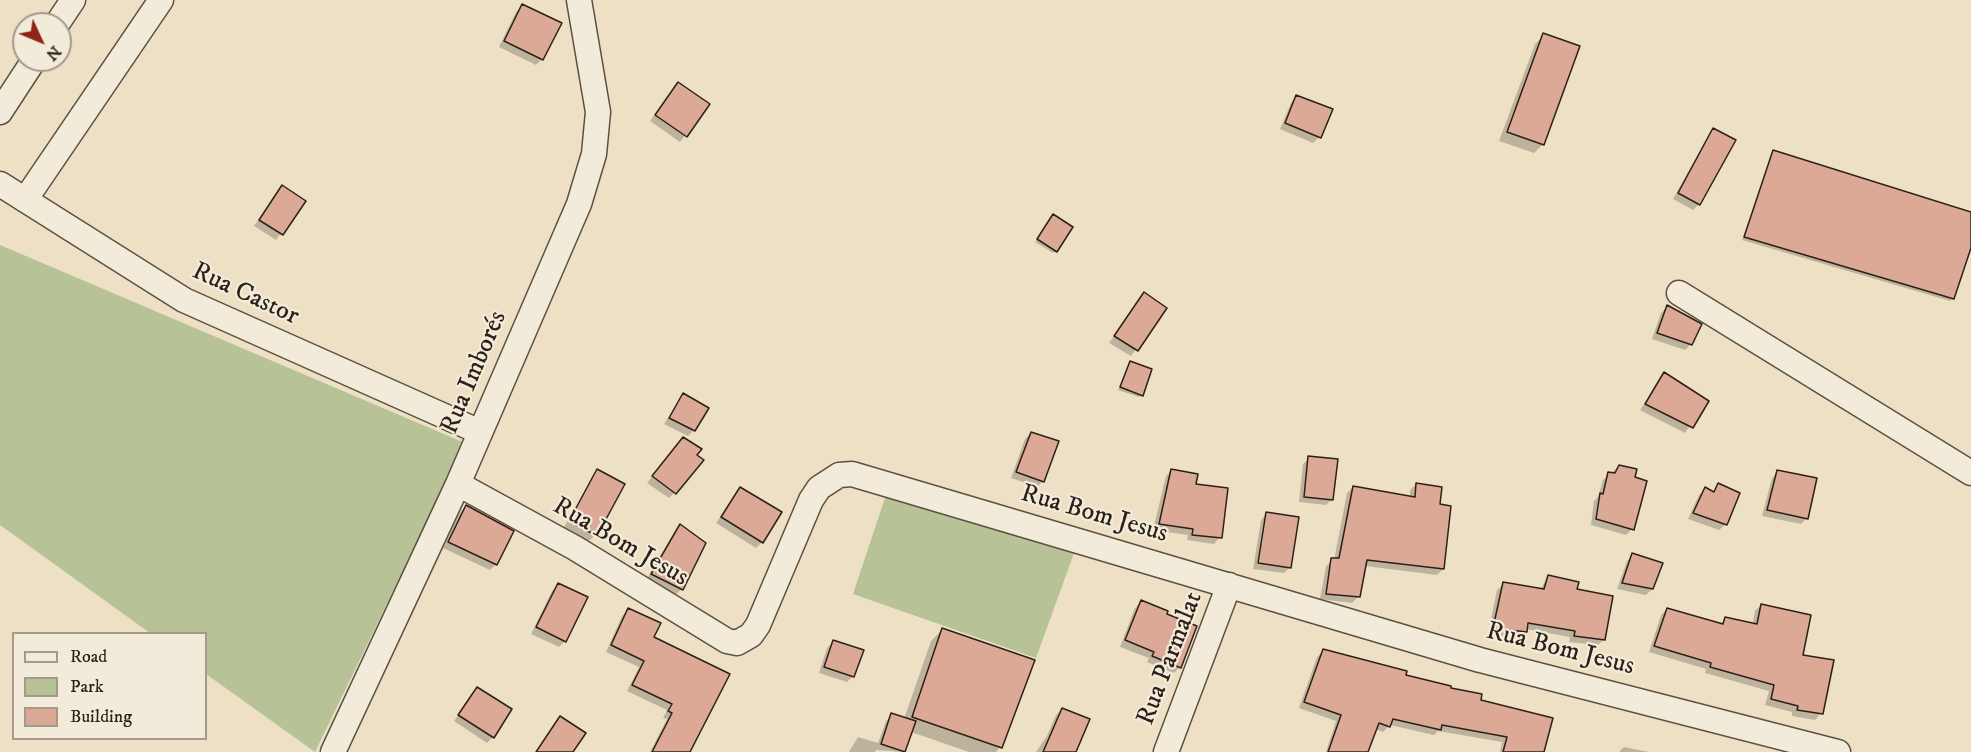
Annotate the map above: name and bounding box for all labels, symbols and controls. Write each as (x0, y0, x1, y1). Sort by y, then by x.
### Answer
north arrow (12, 12, 72, 72)
text: N (42, 41, 65, 65)
street label: Rua Castor (187, 257, 303, 333)
street label: Rua Imborés (435, 307, 515, 439)
street label: Rua Bom Jesus (1017, 479, 1171, 551)
street label: Rua Bom Jesus (547, 492, 693, 594)
street label: Rua Parmalat (1131, 588, 1211, 730)
street label: Rua Bom Jesus (1483, 617, 1637, 683)
legend (12, 632, 207, 740)
text: Road (70, 646, 107, 668)
text: Park (70, 676, 104, 698)
text: Building (70, 706, 132, 728)

